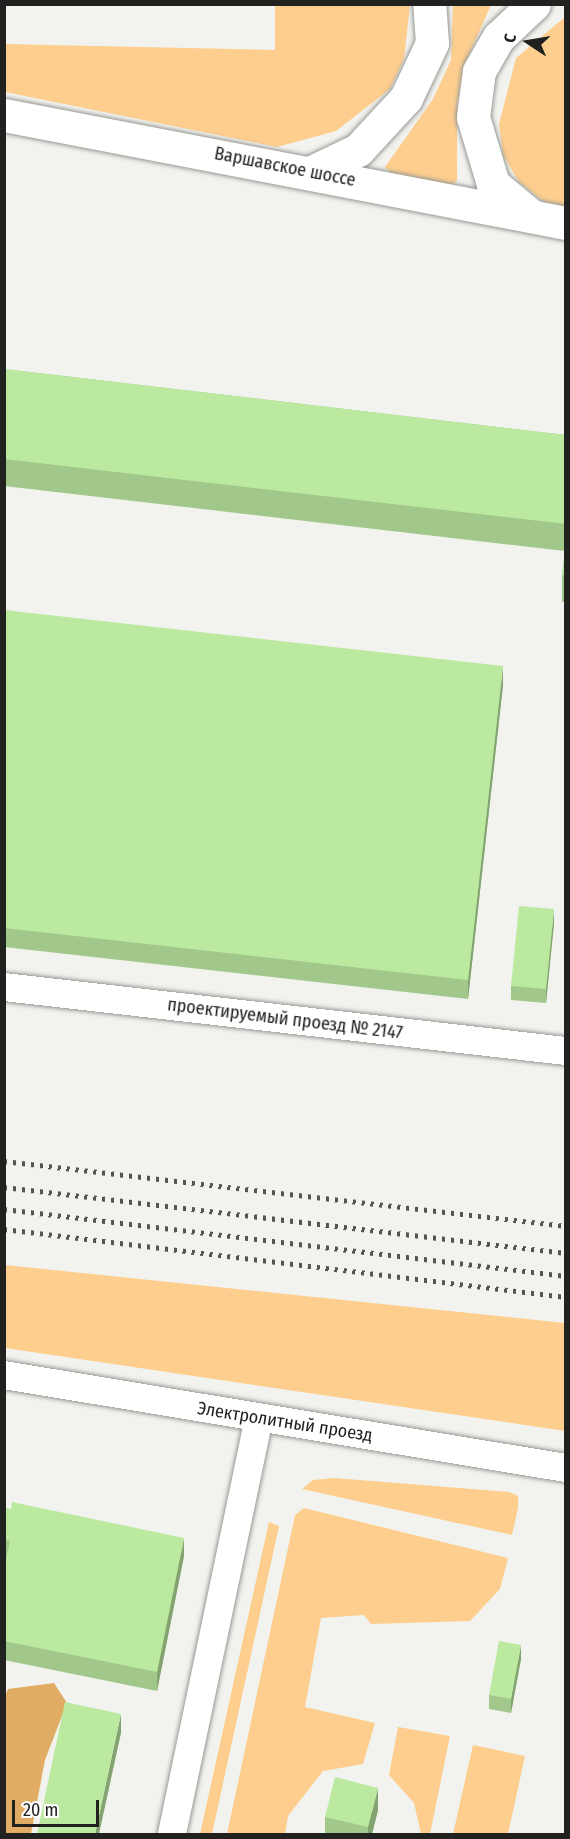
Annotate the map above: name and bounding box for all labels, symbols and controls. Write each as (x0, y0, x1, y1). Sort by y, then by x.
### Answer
north arrow (498, 12, 558, 72)
text: С (500, 32, 520, 44)
street label: Варшавское шоссе (213, 143, 357, 191)
street label: проектируемый проезд № 2147 (166, 994, 404, 1044)
street label: Электролитный проезд (196, 1397, 374, 1447)
scale bar (15, 1788, 102, 1826)
text: 20 m (23, 1799, 58, 1821)

